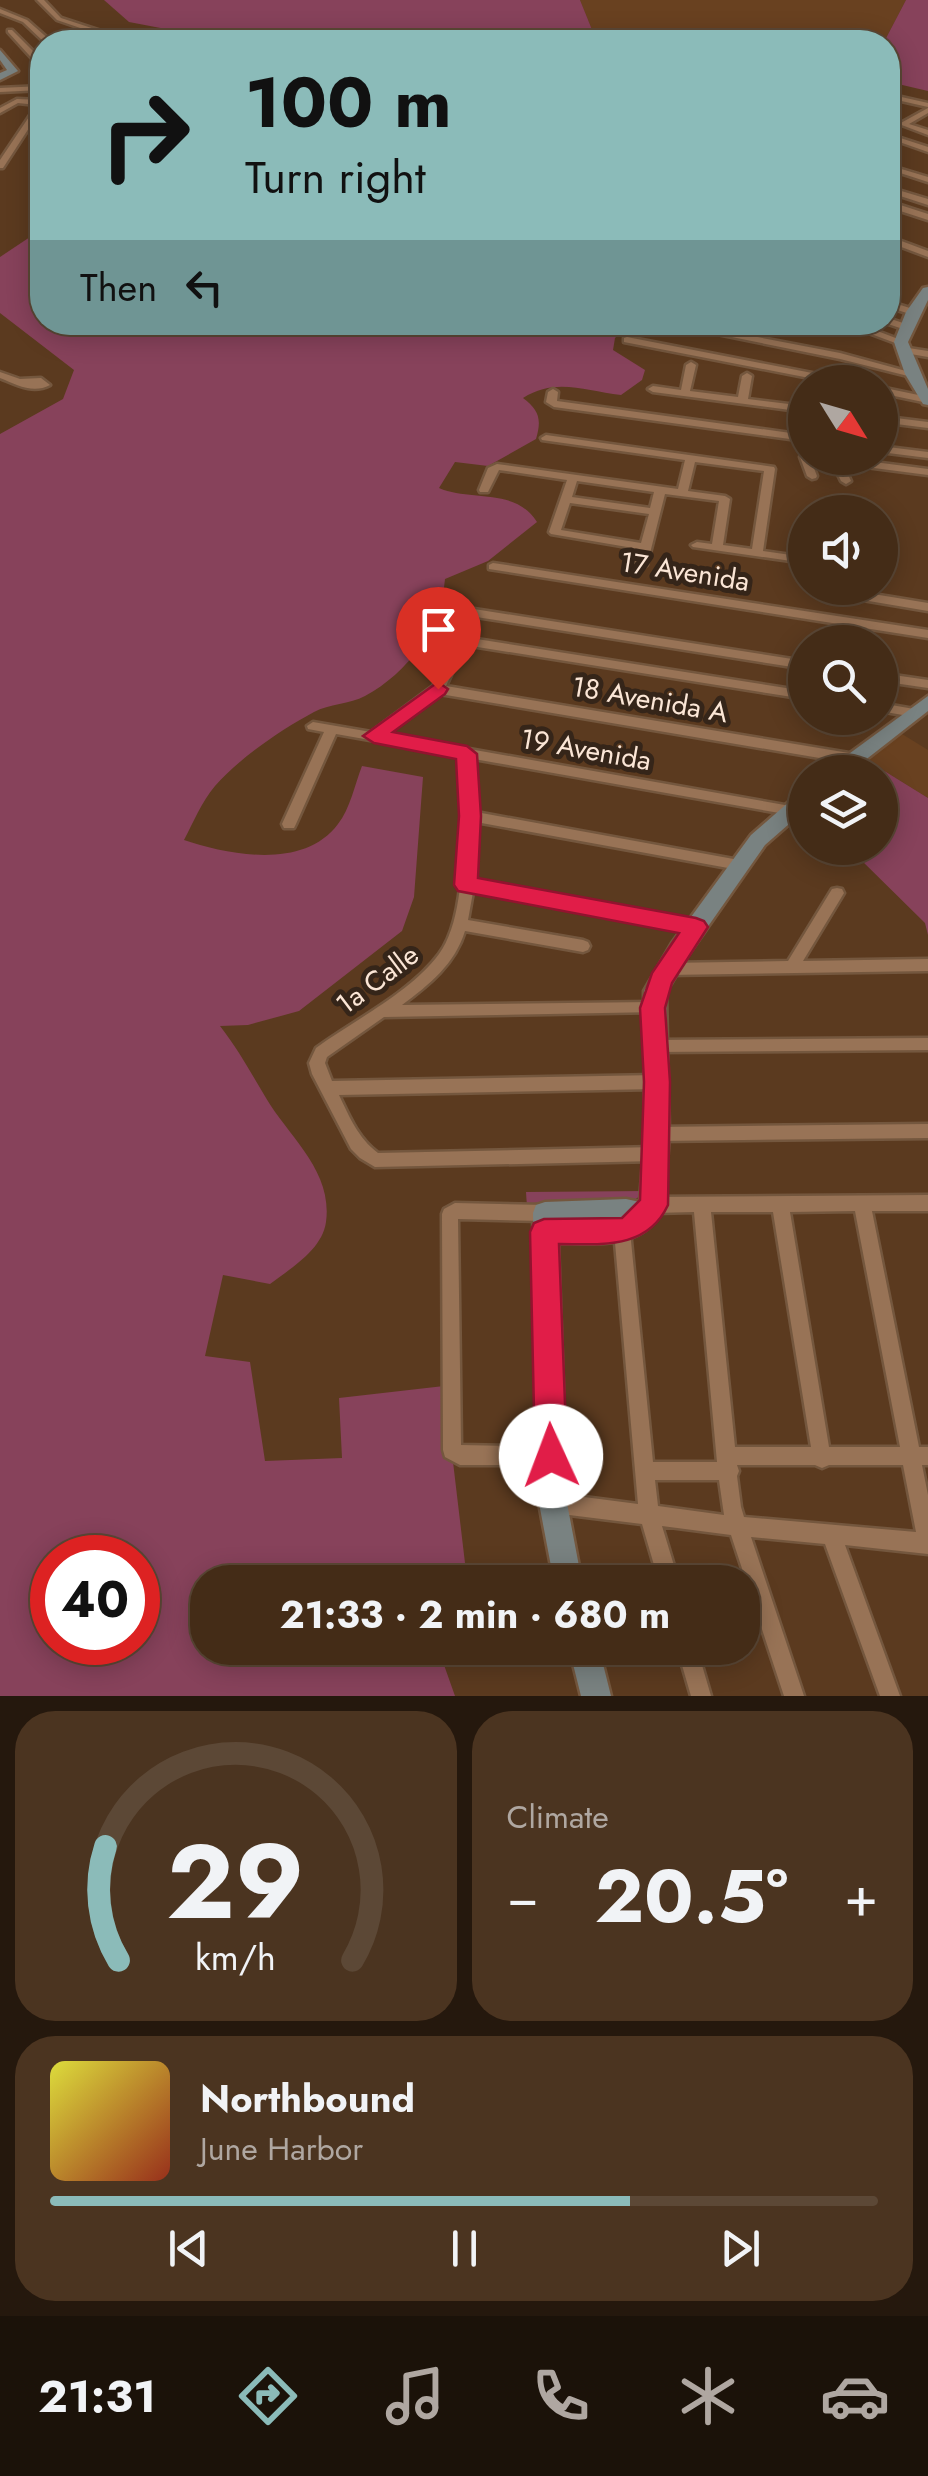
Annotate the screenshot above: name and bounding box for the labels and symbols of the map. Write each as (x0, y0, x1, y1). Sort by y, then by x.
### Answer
north arrow (788, 365, 898, 475)
street label: 17 Avenida (617, 541, 753, 602)
pin (396, 587, 481, 690)
street label: 18 Avenida A (569, 666, 732, 733)
street label: 19 Avenida (517, 718, 654, 781)
street label: 1a Calle (327, 935, 427, 1024)
position arrow (499, 1404, 603, 1508)
speed limit sign: 40 (30, 1535, 160, 1665)

